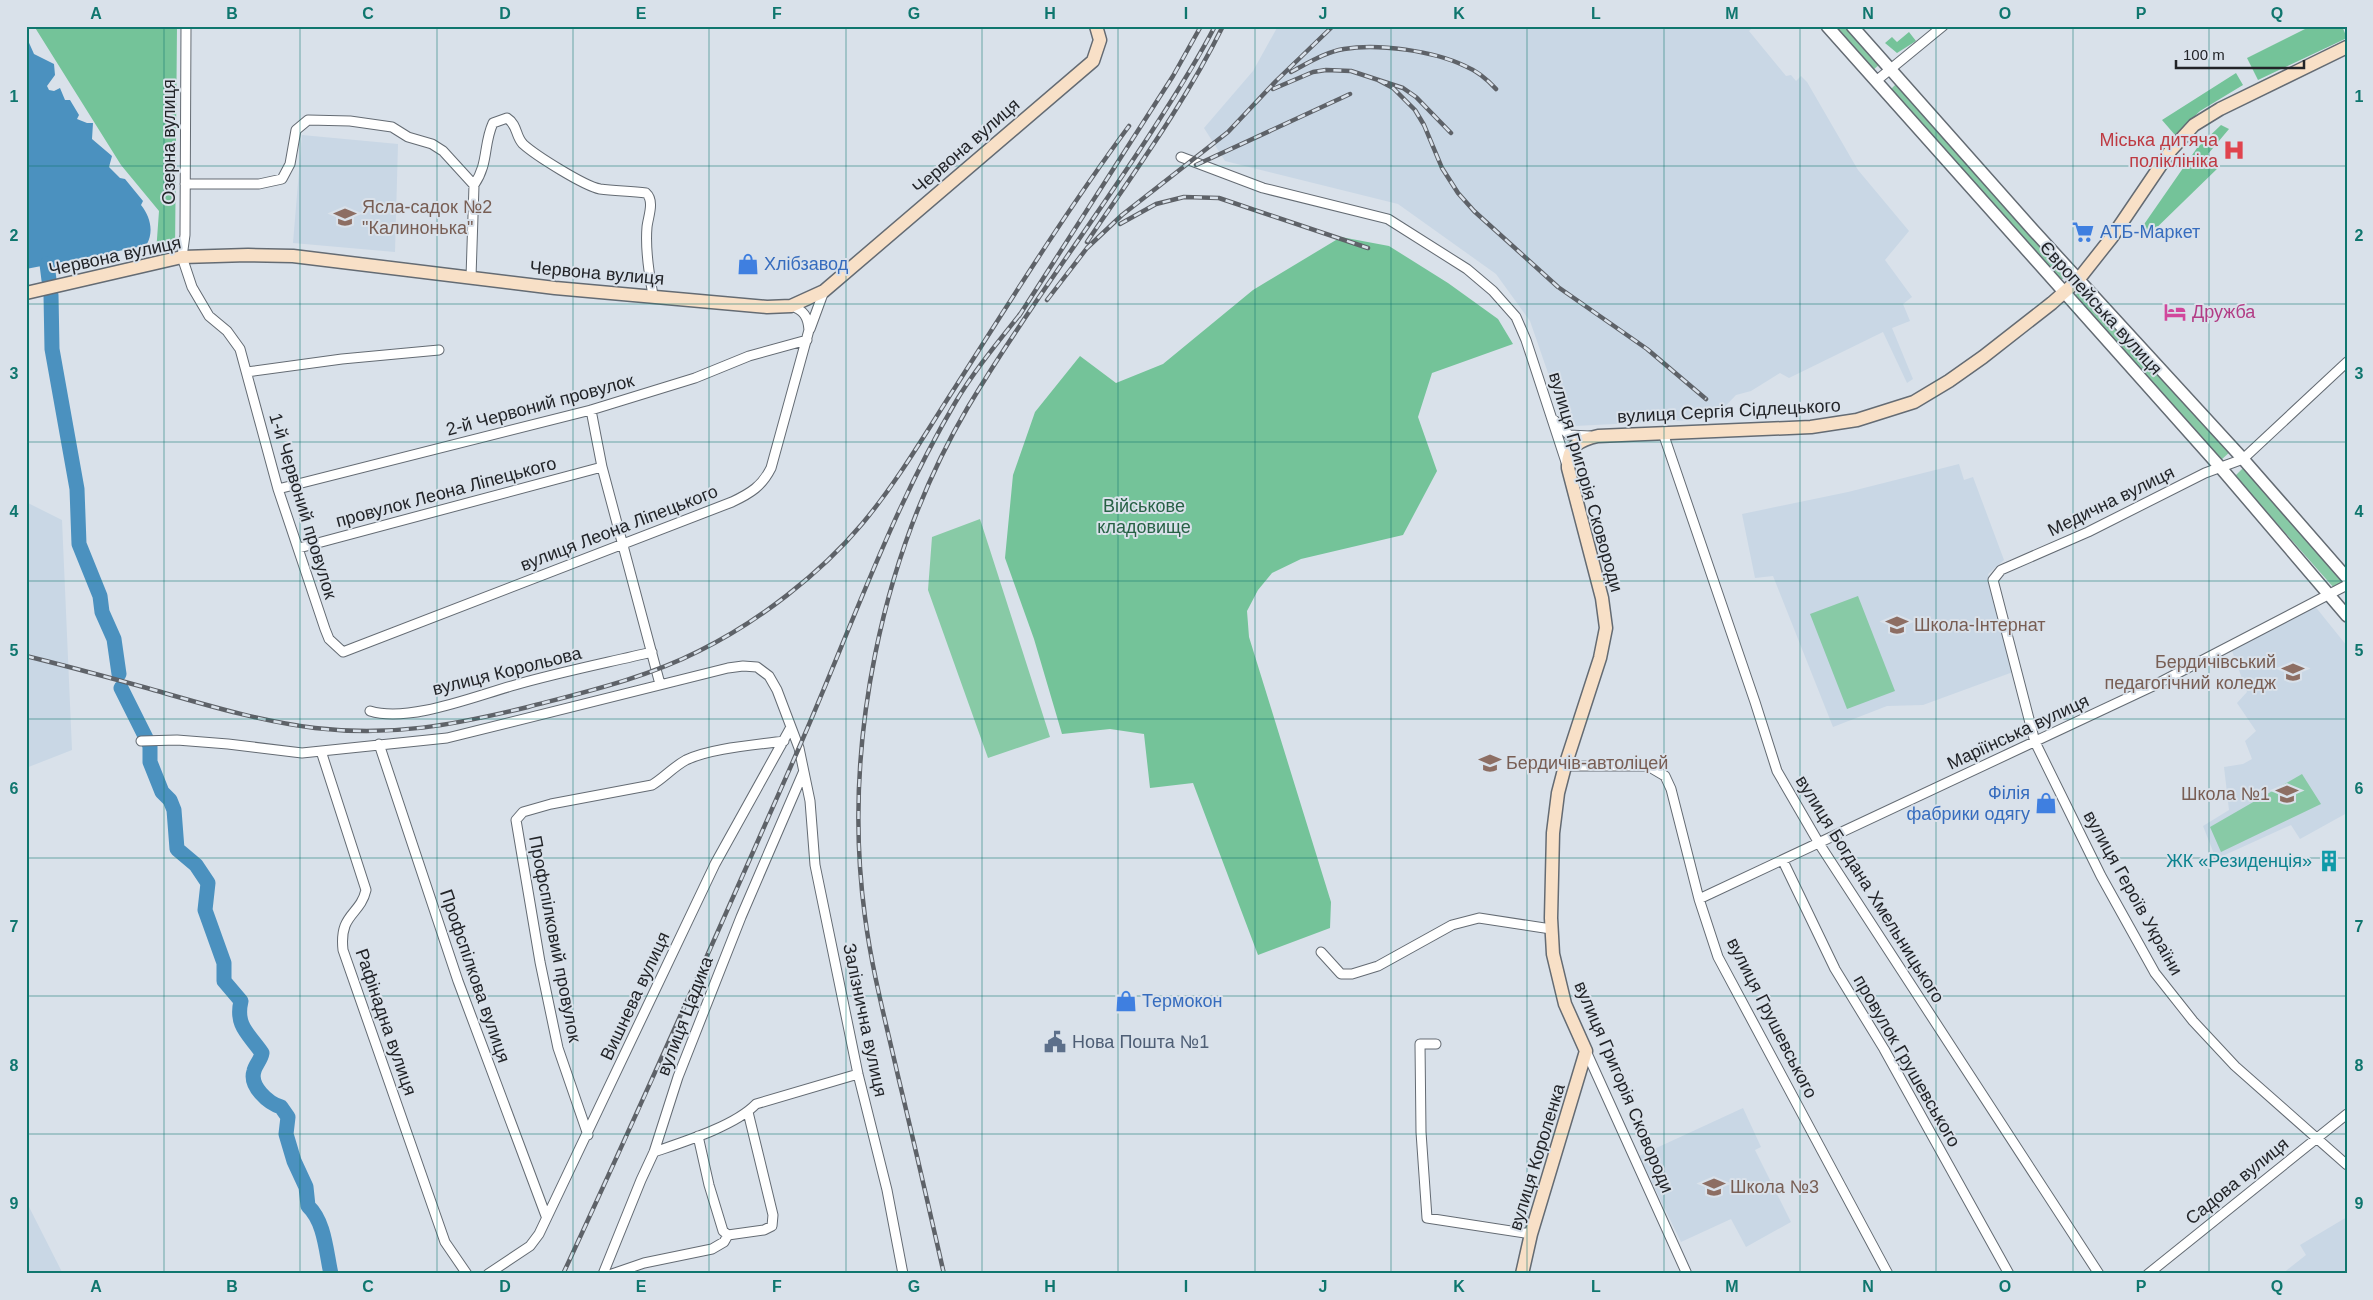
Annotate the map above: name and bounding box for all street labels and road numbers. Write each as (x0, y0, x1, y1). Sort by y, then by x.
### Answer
street label: Озерна вулиця (159, 79, 179, 205)
street label: Червона вулиця (909, 94, 1023, 198)
street label: Червона вулиця (47, 232, 183, 280)
street label: Європейська вулиця (2036, 237, 2166, 379)
street label: Червона вулиця (529, 257, 665, 289)
street label: 2-й Червоний провулок (444, 370, 636, 440)
street label: вулиця Григорія Сковороди (1545, 370, 1627, 594)
street label: вулиця Сергія Сідлецького (1617, 395, 1841, 427)
street label: 1-й Червоний провулок (265, 410, 341, 602)
street label: провулок Леона Ліпецького (334, 453, 558, 531)
street label: Медична вулиця (2045, 462, 2177, 540)
street label: вулиця Леона Ліпецького (518, 481, 720, 575)
street label: вулиця Корольова (430, 643, 584, 699)
street label: Маріїнська вулиця (1944, 690, 2092, 774)
street label: вулиця Богдана Хмельницького (1792, 772, 1948, 1006)
street label: вулиця Героїв України (2079, 807, 2187, 979)
street label: Профспілковий провулок (525, 834, 585, 1044)
street label: Профспілкова вулиця (436, 887, 514, 1065)
street label: Вишнева вулиця (597, 929, 673, 1063)
street label: вулиця Грушевського (1723, 934, 1821, 1102)
street label: Залізнична вулиця (839, 941, 891, 1099)
street label: Рафінадна вулиця (351, 946, 421, 1098)
street label: вулиця Цадика (653, 953, 717, 1078)
street label: провулок Грушевського (1850, 972, 1964, 1150)
street label: вулиця Григорія Сковороди (1570, 978, 1678, 1196)
street label: вулиця Короленка (1505, 1080, 1569, 1233)
street label: Садова вулиця (2182, 1133, 2292, 1229)

